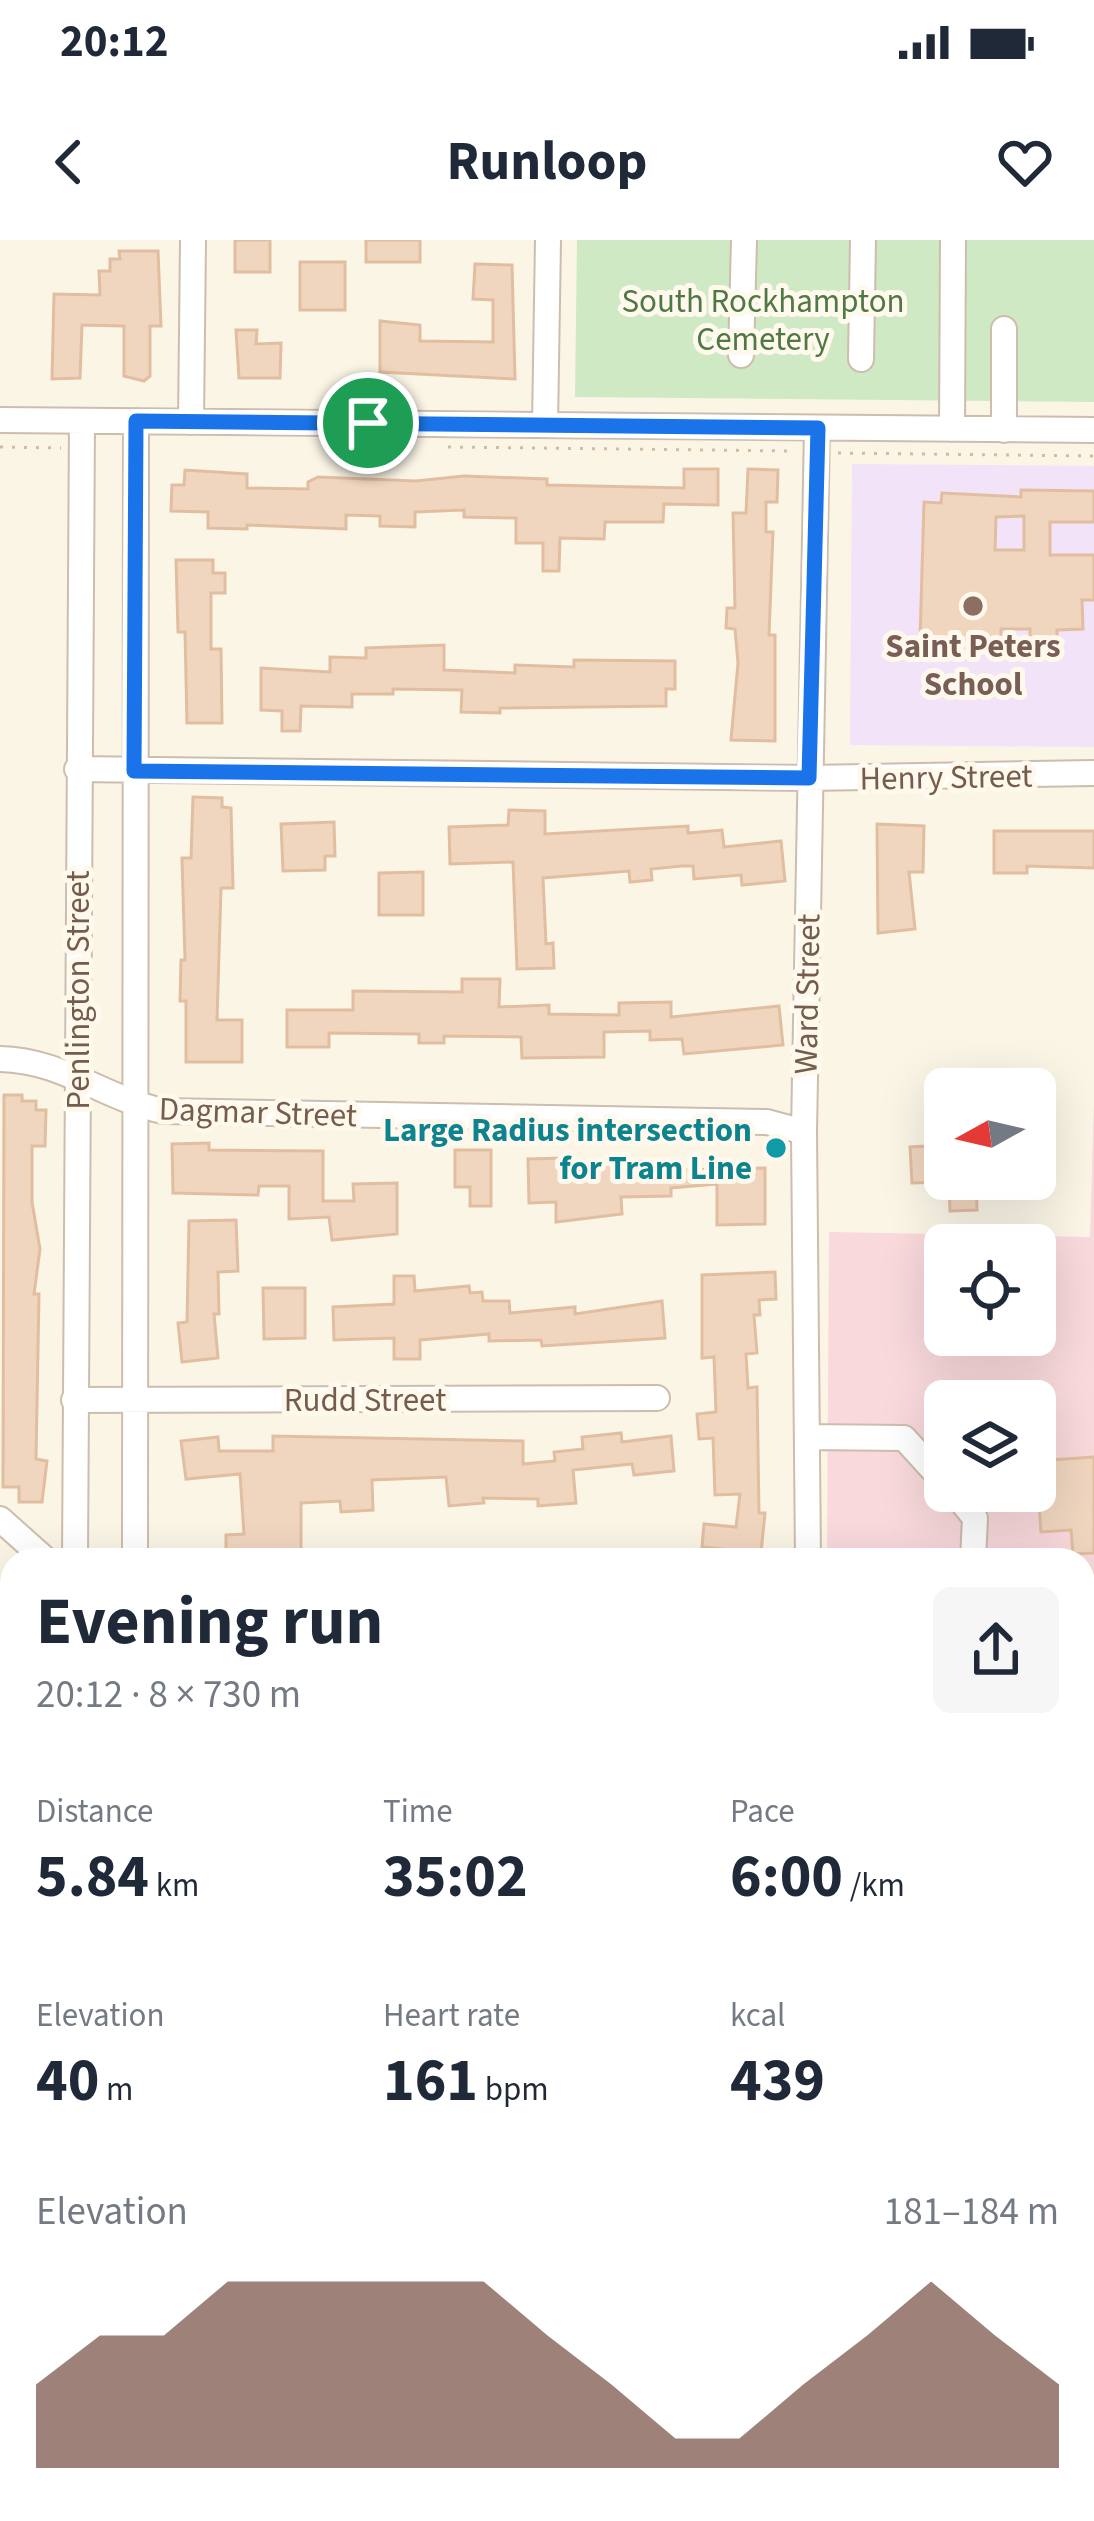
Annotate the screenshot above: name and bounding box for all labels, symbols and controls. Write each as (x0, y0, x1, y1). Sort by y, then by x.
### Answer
text: 20:12 (60, 10, 169, 74)
text: Runloop (447, 124, 648, 201)
icon: back (36, 129, 102, 195)
icon: heart (992, 129, 1058, 195)
park label: South Rockhampton Cemetery (621, 278, 905, 363)
pin (317, 372, 419, 474)
icon: arrive (335, 390, 401, 456)
marker: Saint Peters School (960, 593, 986, 619)
place label: Saint Peters School (885, 623, 1061, 708)
street label: Henry Street (859, 752, 1033, 803)
street label: Penlington Street (55, 870, 102, 1110)
street label: Ward Street (783, 913, 832, 1075)
north arrow (924, 1068, 1056, 1200)
map controls (924, 1068, 1056, 1512)
street label: Dagmar Street (158, 1086, 358, 1139)
place label: Large Radius intersection for Tram Line (383, 1107, 752, 1192)
marker: Large Radius intersection for Tram Line (763, 1135, 789, 1161)
button: locate (924, 1224, 1056, 1356)
street label: Rudd Street (284, 1377, 446, 1424)
button: layers (924, 1380, 1056, 1512)
text: Evening run (36, 1575, 383, 1669)
button: share (933, 1587, 1059, 1713)
text: 20:12 · 8 × 730 m (36, 1667, 301, 1723)
text: Distance (36, 1788, 153, 1835)
text: Time (383, 1788, 453, 1835)
text: Pace (730, 1788, 795, 1835)
text: 5.84 (36, 1835, 149, 1920)
text: 35:02 (383, 1835, 528, 1920)
text: 6:00 (730, 1835, 843, 1920)
text: km (149, 1862, 199, 1909)
text: /km (843, 1862, 905, 1909)
text: Elevation (36, 1992, 165, 2039)
text: Heart rate (383, 1992, 520, 2039)
text: kcal (730, 1992, 786, 2039)
text: 40 (36, 2039, 99, 2124)
text: 161 (383, 2039, 478, 2124)
text: 439 (730, 2039, 825, 2124)
text: m (99, 2066, 133, 2113)
text: bpm (478, 2066, 549, 2113)
text: Elevation (36, 2184, 188, 2240)
text: 181–184 m (884, 2184, 1059, 2240)

